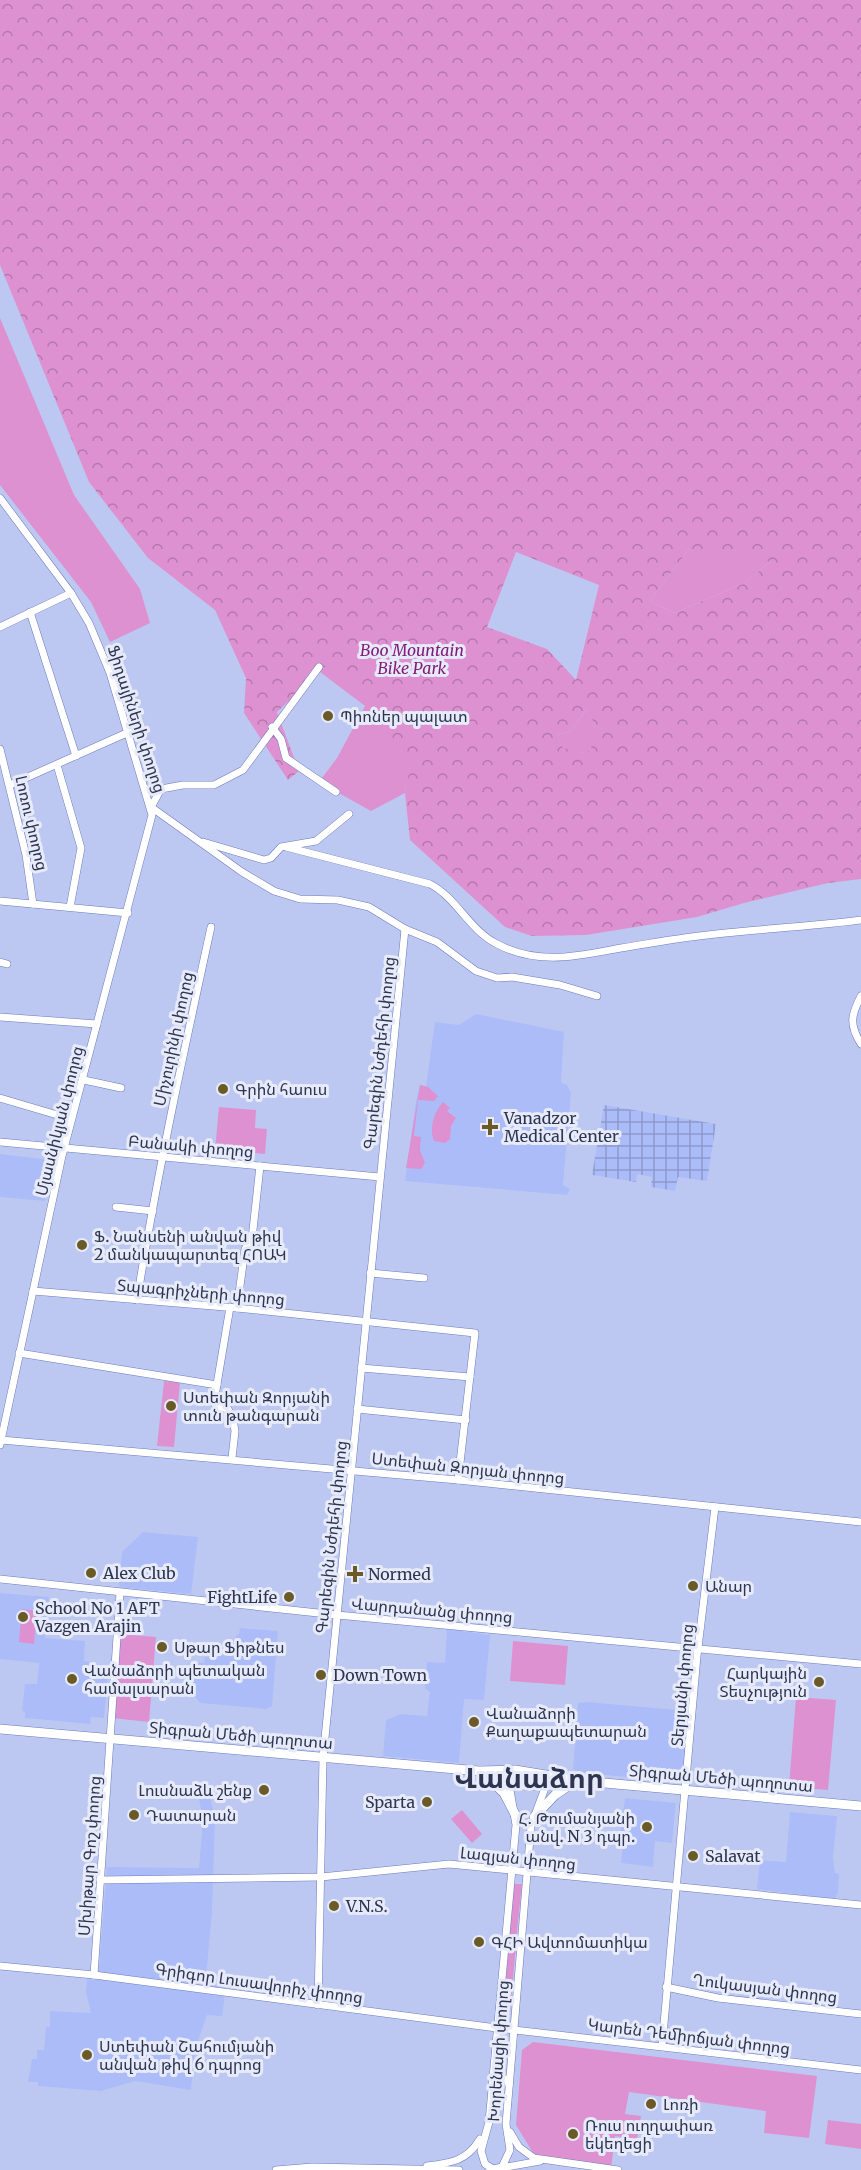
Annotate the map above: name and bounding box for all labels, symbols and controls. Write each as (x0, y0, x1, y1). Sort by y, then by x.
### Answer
park label: Boo Mountain Bike Park (360, 640, 464, 678)
street label: Ֆիդայիների փողոց (104, 643, 170, 795)
place label: Պիոներ պալատ (340, 706, 468, 726)
marker: Պիոներ պալատ (321, 709, 335, 723)
street label: Լոռու փողոց (11, 773, 53, 873)
street label: Գարեգին Նժդեհի փողոց (359, 956, 399, 1150)
street label: Միչուրինի փողոց (149, 970, 197, 1108)
street label: Մյասնիկյան փողոց (31, 1044, 87, 1198)
place label: Գրին հաուս (235, 1079, 327, 1099)
marker: Գրին հաուս (216, 1082, 230, 1096)
place label: Vanadzor Medical Center (503, 1108, 619, 1146)
marker: Vanadzor Medical Center (481, 1118, 499, 1136)
street label: Բանակի փողոց (127, 1131, 255, 1161)
place label: Ֆ. Նանսենի անվան թիվ 2 մանկապարտեզ ՀՈԱԿ (94, 1226, 287, 1264)
marker: Ֆ. Նանսենի անվան թիվ 2 մանկապարտեզ ՀՈԱԿ (75, 1238, 89, 1252)
street label: Տպագրիչների փողոց (116, 1275, 286, 1309)
place label: Ստեփան Զորյանի տուն թանգարան (183, 1387, 330, 1425)
marker: Ստեփան Զորյանի տուն թանգարան (164, 1399, 178, 1413)
street label: Գարեգին Նժդեհի փողոց (311, 1440, 351, 1634)
street label: Ստեփան Զորյան փողոց (371, 1448, 565, 1488)
place label: Alex Club (102, 1563, 176, 1583)
place label: Normed (368, 1564, 431, 1584)
marker: Normed (346, 1565, 364, 1583)
marker: Alex Club (84, 1566, 98, 1580)
place label: Անար (705, 1576, 752, 1596)
marker: Անար (686, 1579, 700, 1593)
place label: FightLife (207, 1587, 277, 1607)
marker: FightLife (282, 1590, 296, 1604)
street label: Վարդանանց փողոց (350, 1593, 514, 1627)
place label: School No 1 AFT Vazgen Arajin (34, 1598, 160, 1636)
marker: School No 1 AFT Vazgen Arajin (16, 1610, 30, 1624)
street label: Տերյանի փողոց (667, 1623, 697, 1747)
place label: Սթար Ֆիթնես (174, 1637, 284, 1657)
marker: Սթար Ֆիթնես (155, 1640, 169, 1654)
place label: Վանաձորի պետական համալսարան (84, 1660, 265, 1698)
place label: Հարկային Տեսչություն (719, 1663, 807, 1701)
place label: Down Town (333, 1665, 428, 1685)
marker: Down Town (314, 1668, 328, 1682)
marker: Վանաձորի պետական համալսարան (65, 1672, 79, 1686)
marker: Հարկային Տեսչություն (812, 1675, 826, 1689)
place label: Վանաձորի Քաղաքապետարան (486, 1703, 647, 1741)
marker: Վանաձորի Քաղաքապետարան (467, 1715, 481, 1729)
street label: Տիգրան Մեծի պողոտա (148, 1717, 334, 1753)
district label: Վանաձոր (454, 1760, 604, 1796)
street label: Տիգրան Մեծի պողոտա (628, 1760, 814, 1796)
street label: Մխիթար Գոշ փողոց (73, 1775, 105, 1937)
place label: Լուսնաձև շենք (138, 1780, 252, 1800)
marker: Լուսնաձև շենք (257, 1783, 271, 1797)
place label: Sparta (365, 1792, 415, 1812)
marker: Sparta (420, 1795, 434, 1809)
place label: Դատարան (146, 1805, 236, 1825)
marker: Դատարան (127, 1808, 141, 1822)
place label: Հ. Թումանյանի անվ. N 3 դպր. (518, 1808, 635, 1846)
marker: Հ. Թումանյանի անվ. N 3 դպր. (640, 1820, 654, 1834)
street label: Լազյան փողոց (459, 1842, 577, 1874)
place label: Salavat (705, 1846, 761, 1866)
marker: Salavat (686, 1849, 700, 1863)
place label: V.N.S. (345, 1896, 387, 1916)
marker: V.N.S. (327, 1899, 341, 1913)
place label: ԳՀԻ Ավտոմատիկա (491, 1932, 648, 1952)
marker: ԳՀԻ Ավտոմատիկա (472, 1935, 486, 1949)
street label: Գրիգոր Լուսավորիչ փողոց (154, 1959, 364, 2007)
street label: Ղուկասյան փողոց (692, 1969, 838, 2007)
street label: Խորենացի փողոց (483, 1980, 513, 2122)
street label: Կարեն Դեմիրճյան փողոց (587, 2014, 791, 2058)
place label: Ստեփան Շահումյանի անվան թիվ 6 դպրոց (99, 2036, 274, 2074)
marker: Ստեփան Շահումյանի անվան թիվ 6 դպրոց (80, 2048, 94, 2062)
place label: Լոռի (663, 2094, 699, 2114)
marker: Լոռի (644, 2097, 658, 2111)
place label: Ռուս ուղղափառ եկեղեցի (585, 2115, 713, 2153)
marker: Ռուս ուղղափառ եկեղեցի (566, 2127, 580, 2141)

